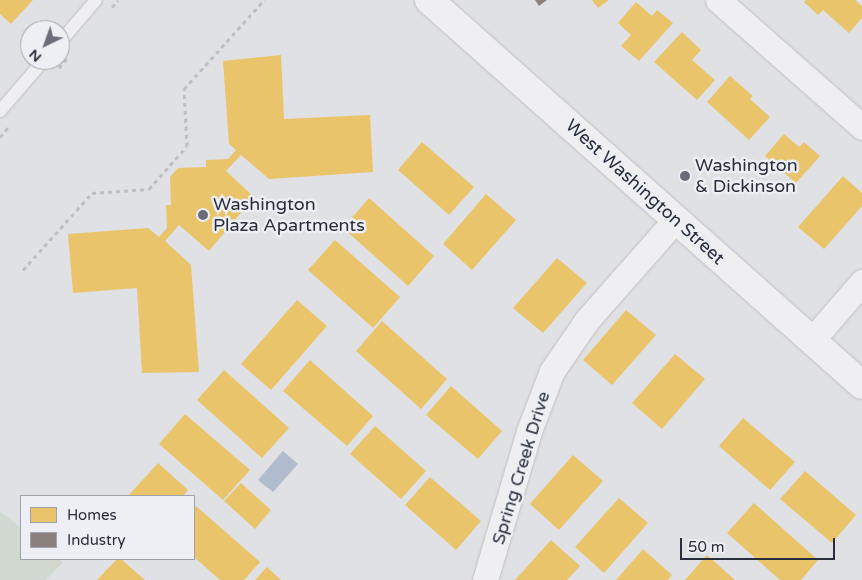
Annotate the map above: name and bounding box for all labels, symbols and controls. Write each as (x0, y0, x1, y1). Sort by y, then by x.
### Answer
north arrow (20, 20, 70, 70)
text: N (25, 46, 45, 66)
street label: West Washington Street (561, 115, 729, 269)
place label: Washington & Dickinson (695, 155, 798, 198)
marker: Washington & Dickinson (679, 170, 691, 182)
place label: Washington Plaza Apartments (213, 194, 365, 236)
marker: Washington Plaza Apartments (197, 209, 209, 221)
street label: Spring Creek Drive (487, 389, 555, 547)
legend (20, 495, 195, 560)
text: Homes (67, 506, 117, 524)
scale bar (682, 528, 837, 560)
text: Industry (67, 531, 126, 549)
text: 50 m (688, 538, 725, 556)

